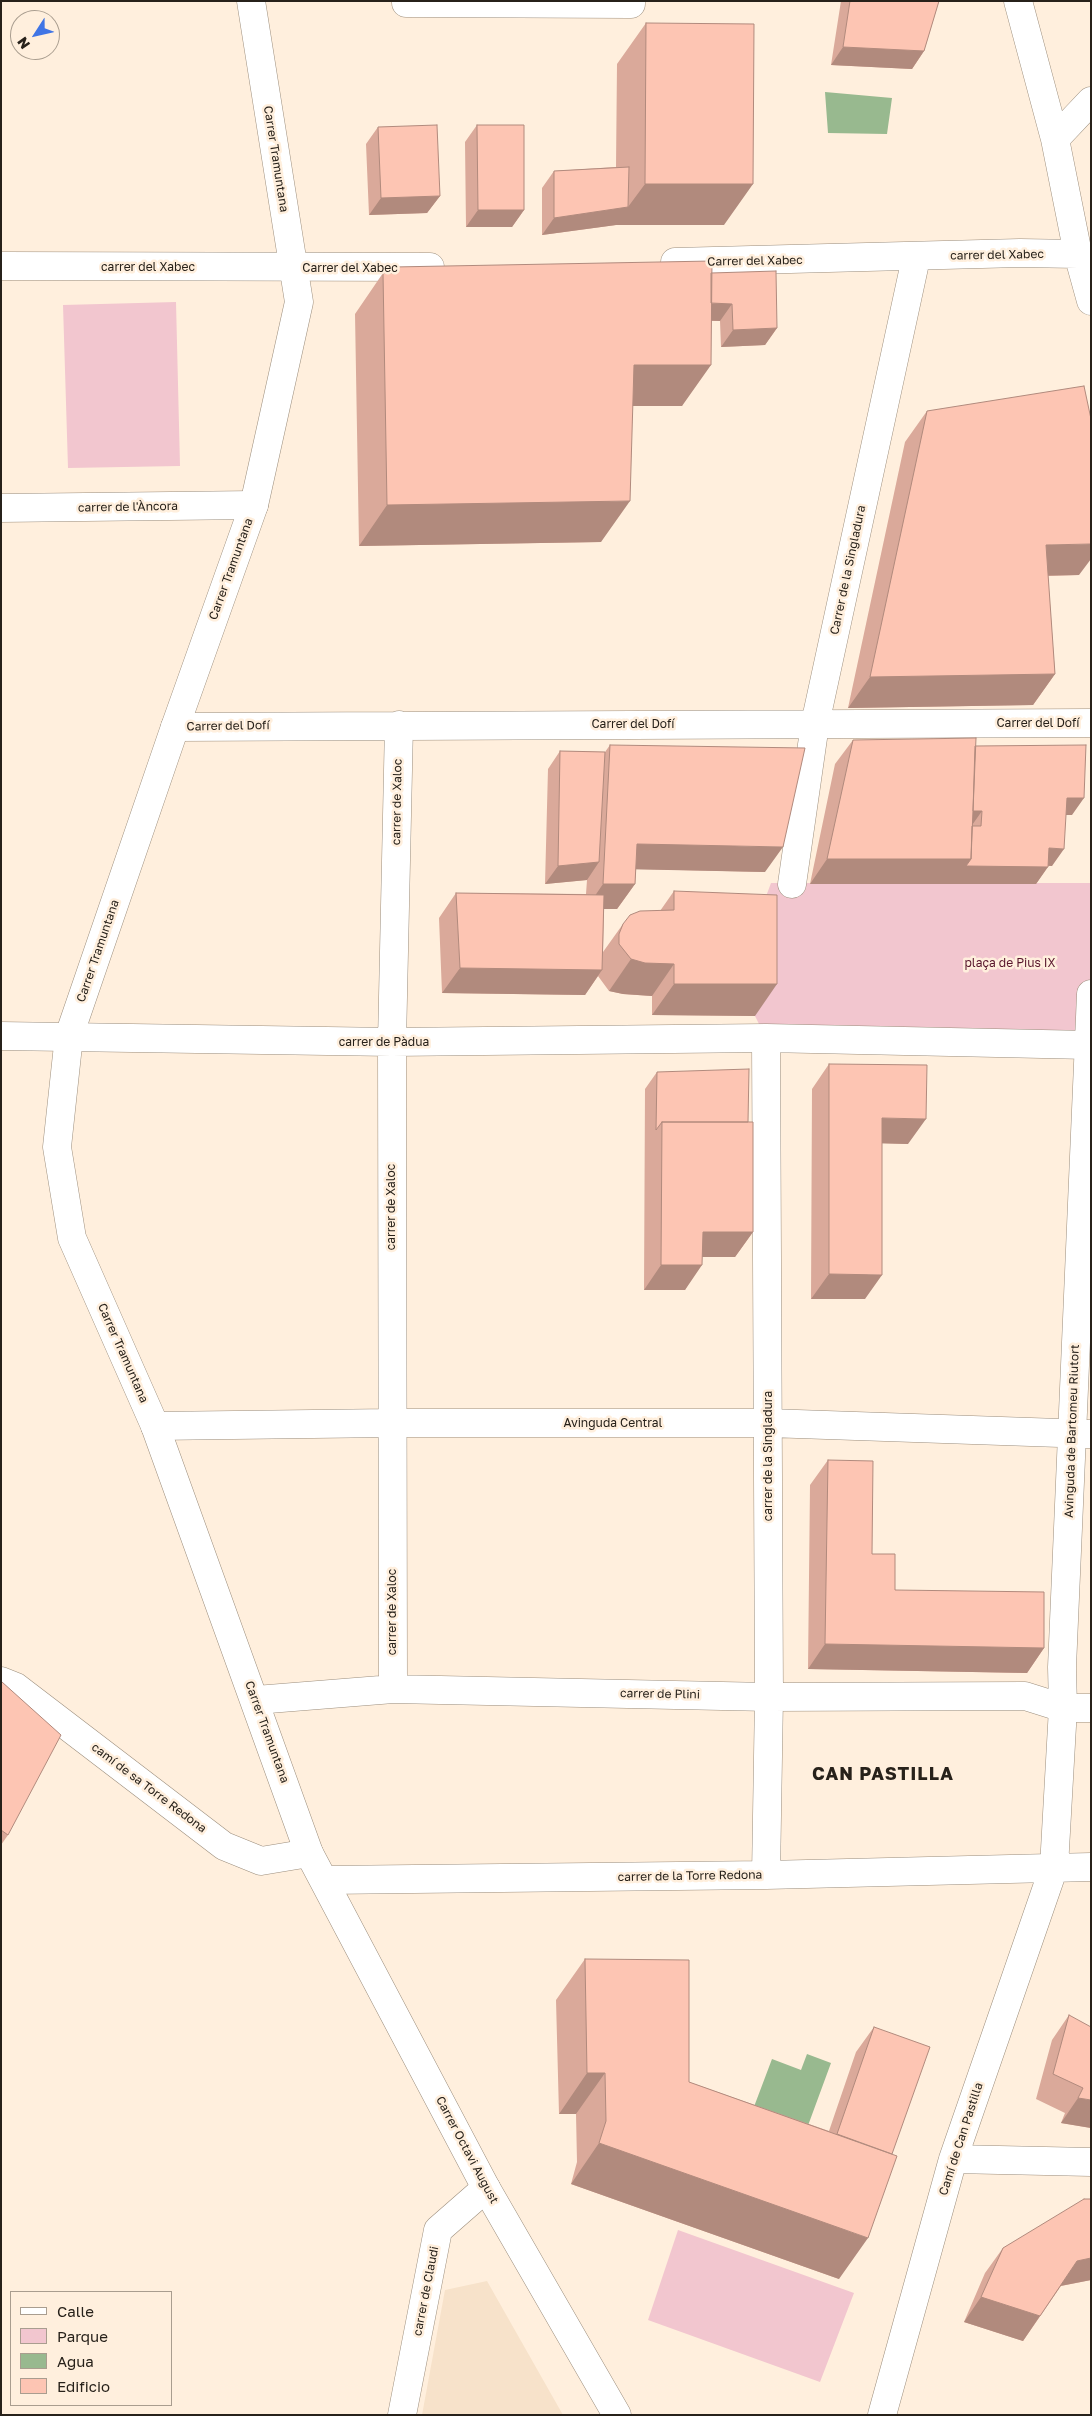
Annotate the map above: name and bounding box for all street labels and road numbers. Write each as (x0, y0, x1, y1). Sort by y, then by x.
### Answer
street label: Carrer Tramuntana (260, 105, 292, 213)
street label: carrer del Xabec (950, 247, 1044, 263)
street label: Carrer del Xabec (707, 253, 803, 269)
street label: carrer del Xabec (101, 260, 195, 274)
street label: Carrer del Xabec (302, 261, 398, 275)
street label: carrer de l'Àncora (78, 499, 178, 515)
street label: Carrer de la Singladura (827, 504, 869, 636)
street label: Carrer Tramuntana (206, 516, 256, 622)
street label: Carrer del Dofí (996, 716, 1080, 730)
street label: Carrer del Dofí (591, 717, 675, 731)
street label: Carrer del Dofí (186, 718, 270, 734)
street label: carrer de Xaloc (389, 759, 405, 845)
street label: Carrer Tramuntana (74, 898, 122, 1004)
street label: carrer de Pàdua (339, 1035, 429, 1049)
street label: carrer de Xaloc (384, 1164, 398, 1250)
street label: Carrer Tramuntana (95, 1301, 151, 1405)
street label: Avinguda de Bartomeu Riutort (1062, 1344, 1082, 1518)
street label: carrer de la Singladura (761, 1391, 775, 1521)
street label: Avinguda Central (564, 1416, 662, 1430)
street label: carrer de Xaloc (385, 1569, 399, 1655)
street label: Carrer Tramuntana (242, 1679, 292, 1785)
street label: carrer de Plini (620, 1686, 700, 1702)
street label: camí de sa Torre Redona (89, 1740, 209, 1836)
street label: carrer de la Torre Redona (618, 1868, 762, 1884)
street label: Camí de Can Pastilla (936, 2081, 986, 2197)
street label: Carrer Octavi August (433, 2094, 501, 2206)
street label: carrer de Claudi (410, 2245, 442, 2337)

